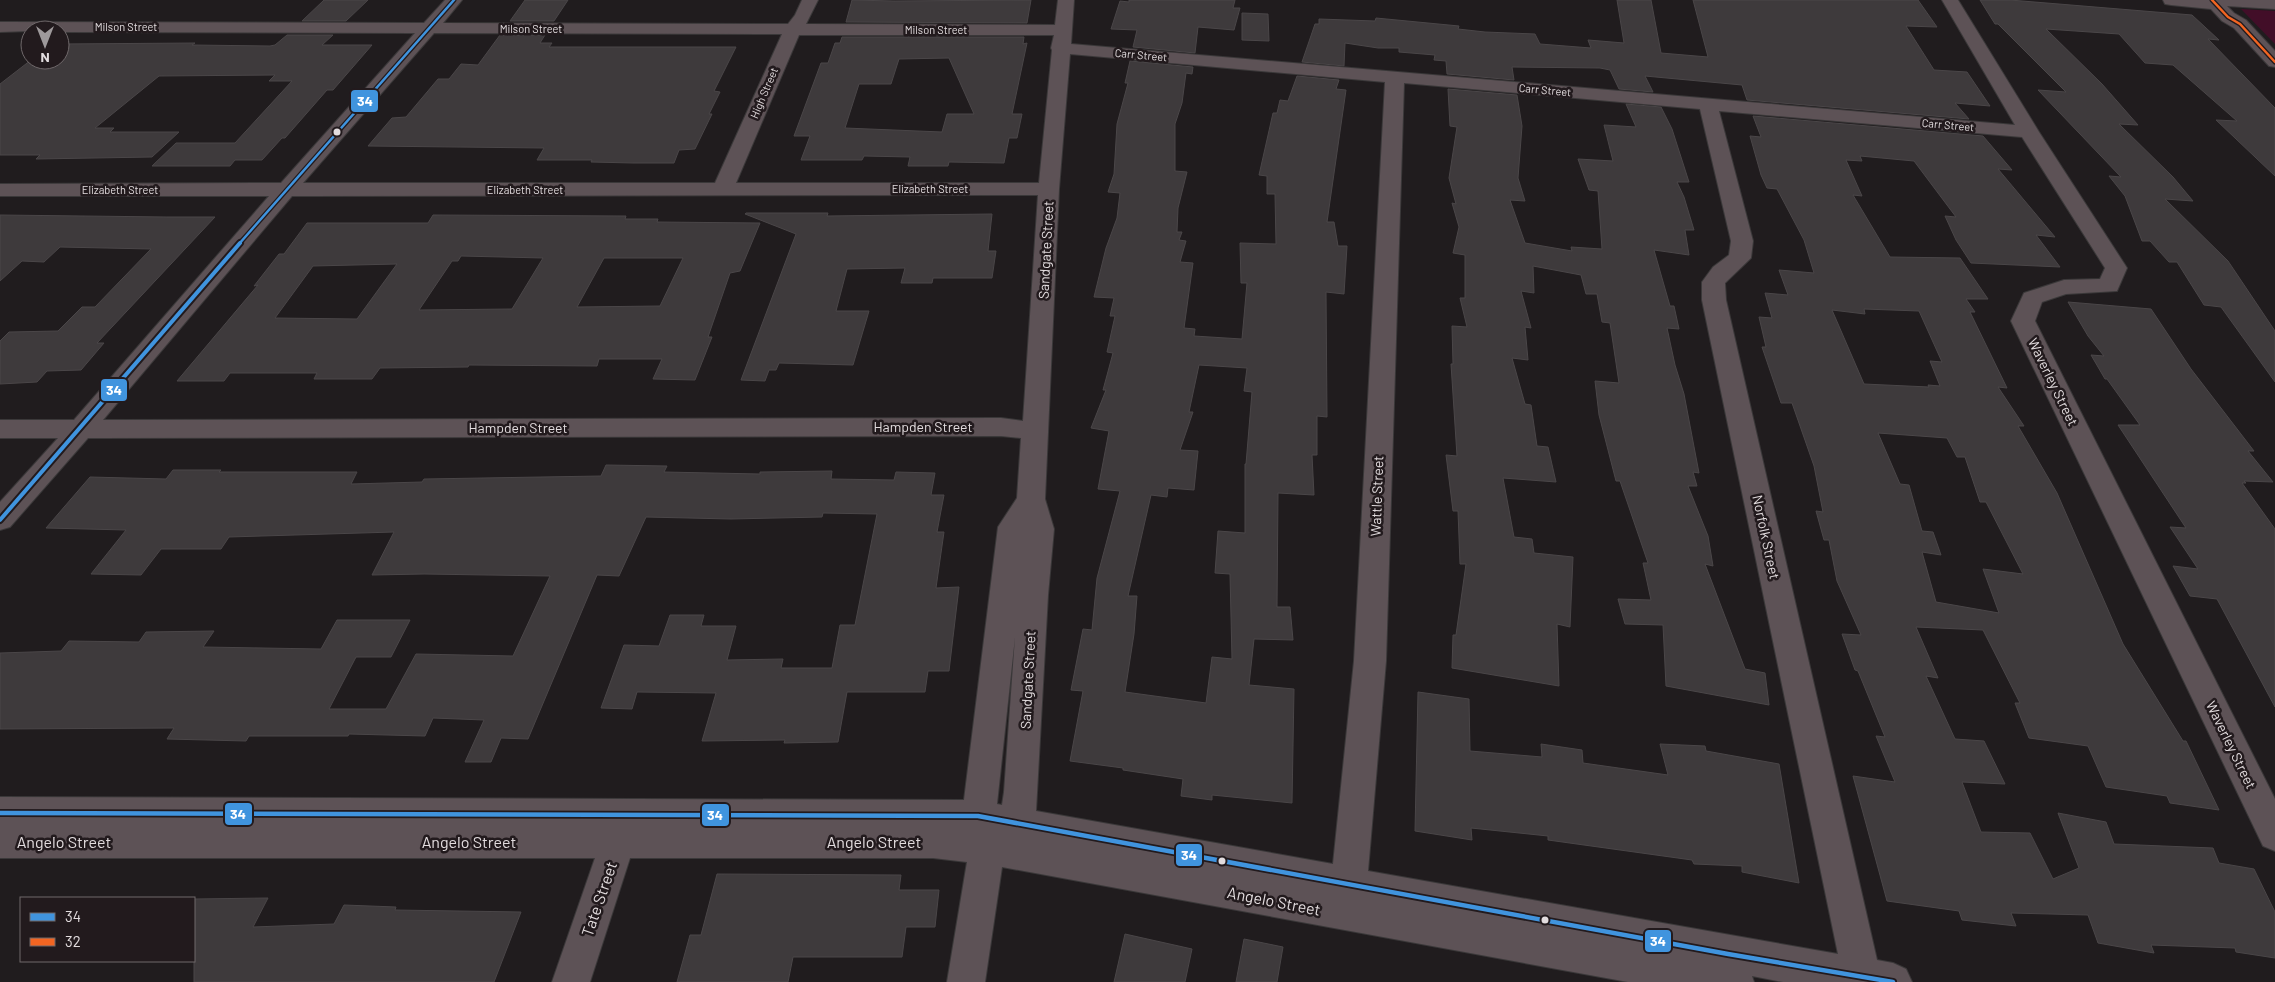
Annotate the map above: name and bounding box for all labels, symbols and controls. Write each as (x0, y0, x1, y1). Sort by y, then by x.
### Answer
north arrow (20, 20, 70, 70)
street label: Milson Street (95, 20, 157, 33)
street label: Milson Street (500, 22, 562, 35)
street label: Milson Street (905, 23, 967, 36)
street label: Carr Street (1114, 46, 1168, 63)
text: N (40, 50, 50, 67)
street label: High Street (747, 65, 780, 120)
street label: Carr Street (1518, 81, 1572, 98)
line badge: 34 (350, 89, 379, 113)
text: 34 (357, 92, 373, 109)
street label: Carr Street (1921, 116, 1975, 133)
unlabelled marker (332, 127, 342, 137)
street label: Elizabeth Street (892, 182, 968, 195)
street label: Elizabeth Street (82, 183, 158, 196)
street label: Elizabeth Street (487, 183, 563, 196)
street label: Sandgate Street (1034, 200, 1057, 300)
street label: Waverley Street (2025, 335, 2082, 428)
line badge: 34 (100, 378, 128, 402)
text: 34 (106, 381, 122, 398)
street label: Hampden Street (873, 418, 973, 435)
street label: Hampden Street (468, 419, 568, 436)
street label: Wattle Street (1367, 455, 1386, 537)
street label: Norfolk Street (1749, 493, 1784, 581)
street label: Sandgate Street (1016, 630, 1039, 730)
street label: Waverley Street (2203, 698, 2260, 791)
line badge: 34 (224, 802, 253, 826)
line badge: 34 (701, 803, 730, 827)
text: 34 (230, 805, 246, 822)
text: 34 (707, 806, 723, 823)
street label: Angelo Street (17, 832, 111, 851)
street label: Angelo Street (422, 832, 516, 851)
street label: Angelo Street (827, 832, 921, 851)
line badge: 34 (1175, 843, 1203, 867)
text: 34 (1181, 846, 1197, 863)
unlabelled marker (1217, 856, 1227, 866)
street label: Tate Street (577, 859, 620, 939)
street label: Angelo Street (1226, 882, 1322, 919)
legend (20, 897, 195, 962)
text: 34 (65, 907, 81, 925)
unlabelled marker (1540, 915, 1550, 925)
line badge: 34 (1644, 929, 1672, 953)
text: 32 (65, 932, 81, 950)
text: 34 (1650, 932, 1666, 949)

